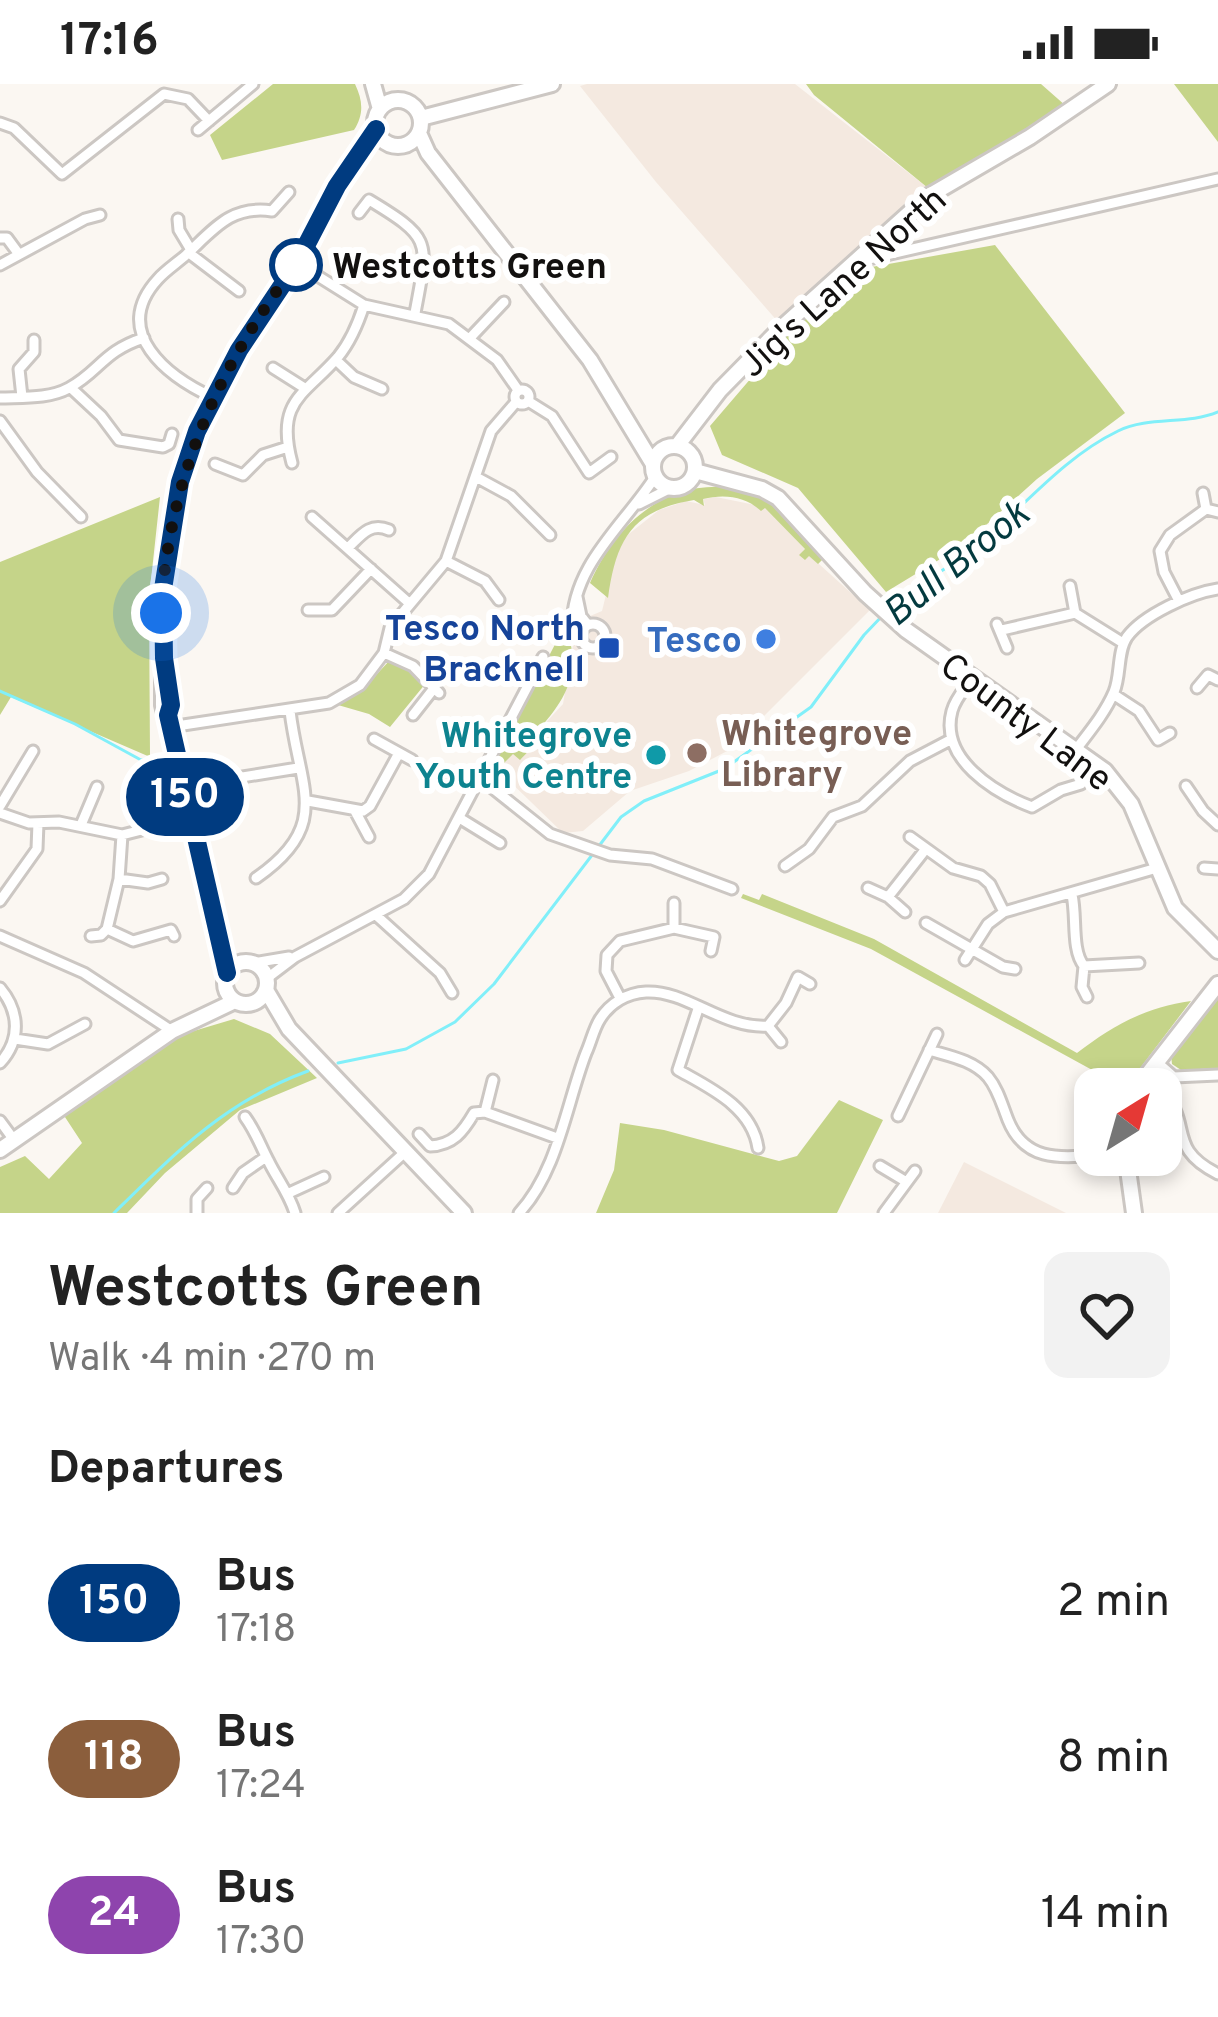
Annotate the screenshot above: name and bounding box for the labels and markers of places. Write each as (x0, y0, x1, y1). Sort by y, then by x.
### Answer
marker: Westcotts Green (271, 240, 321, 290)
place label: Westcotts Green (332, 246, 607, 292)
place label: Tesco North Bracknell (385, 608, 585, 695)
place label: Tesco (647, 620, 742, 666)
marker: Tesco (753, 626, 779, 652)
marker: Tesco North Bracknell (596, 635, 622, 661)
place label: Whitegrove Library (721, 713, 912, 800)
place label: Whitegrove Youth Centre (415, 715, 632, 802)
marker: Whitegrove Library (684, 740, 710, 766)
marker: Whitegrove Youth Centre (643, 742, 669, 768)

